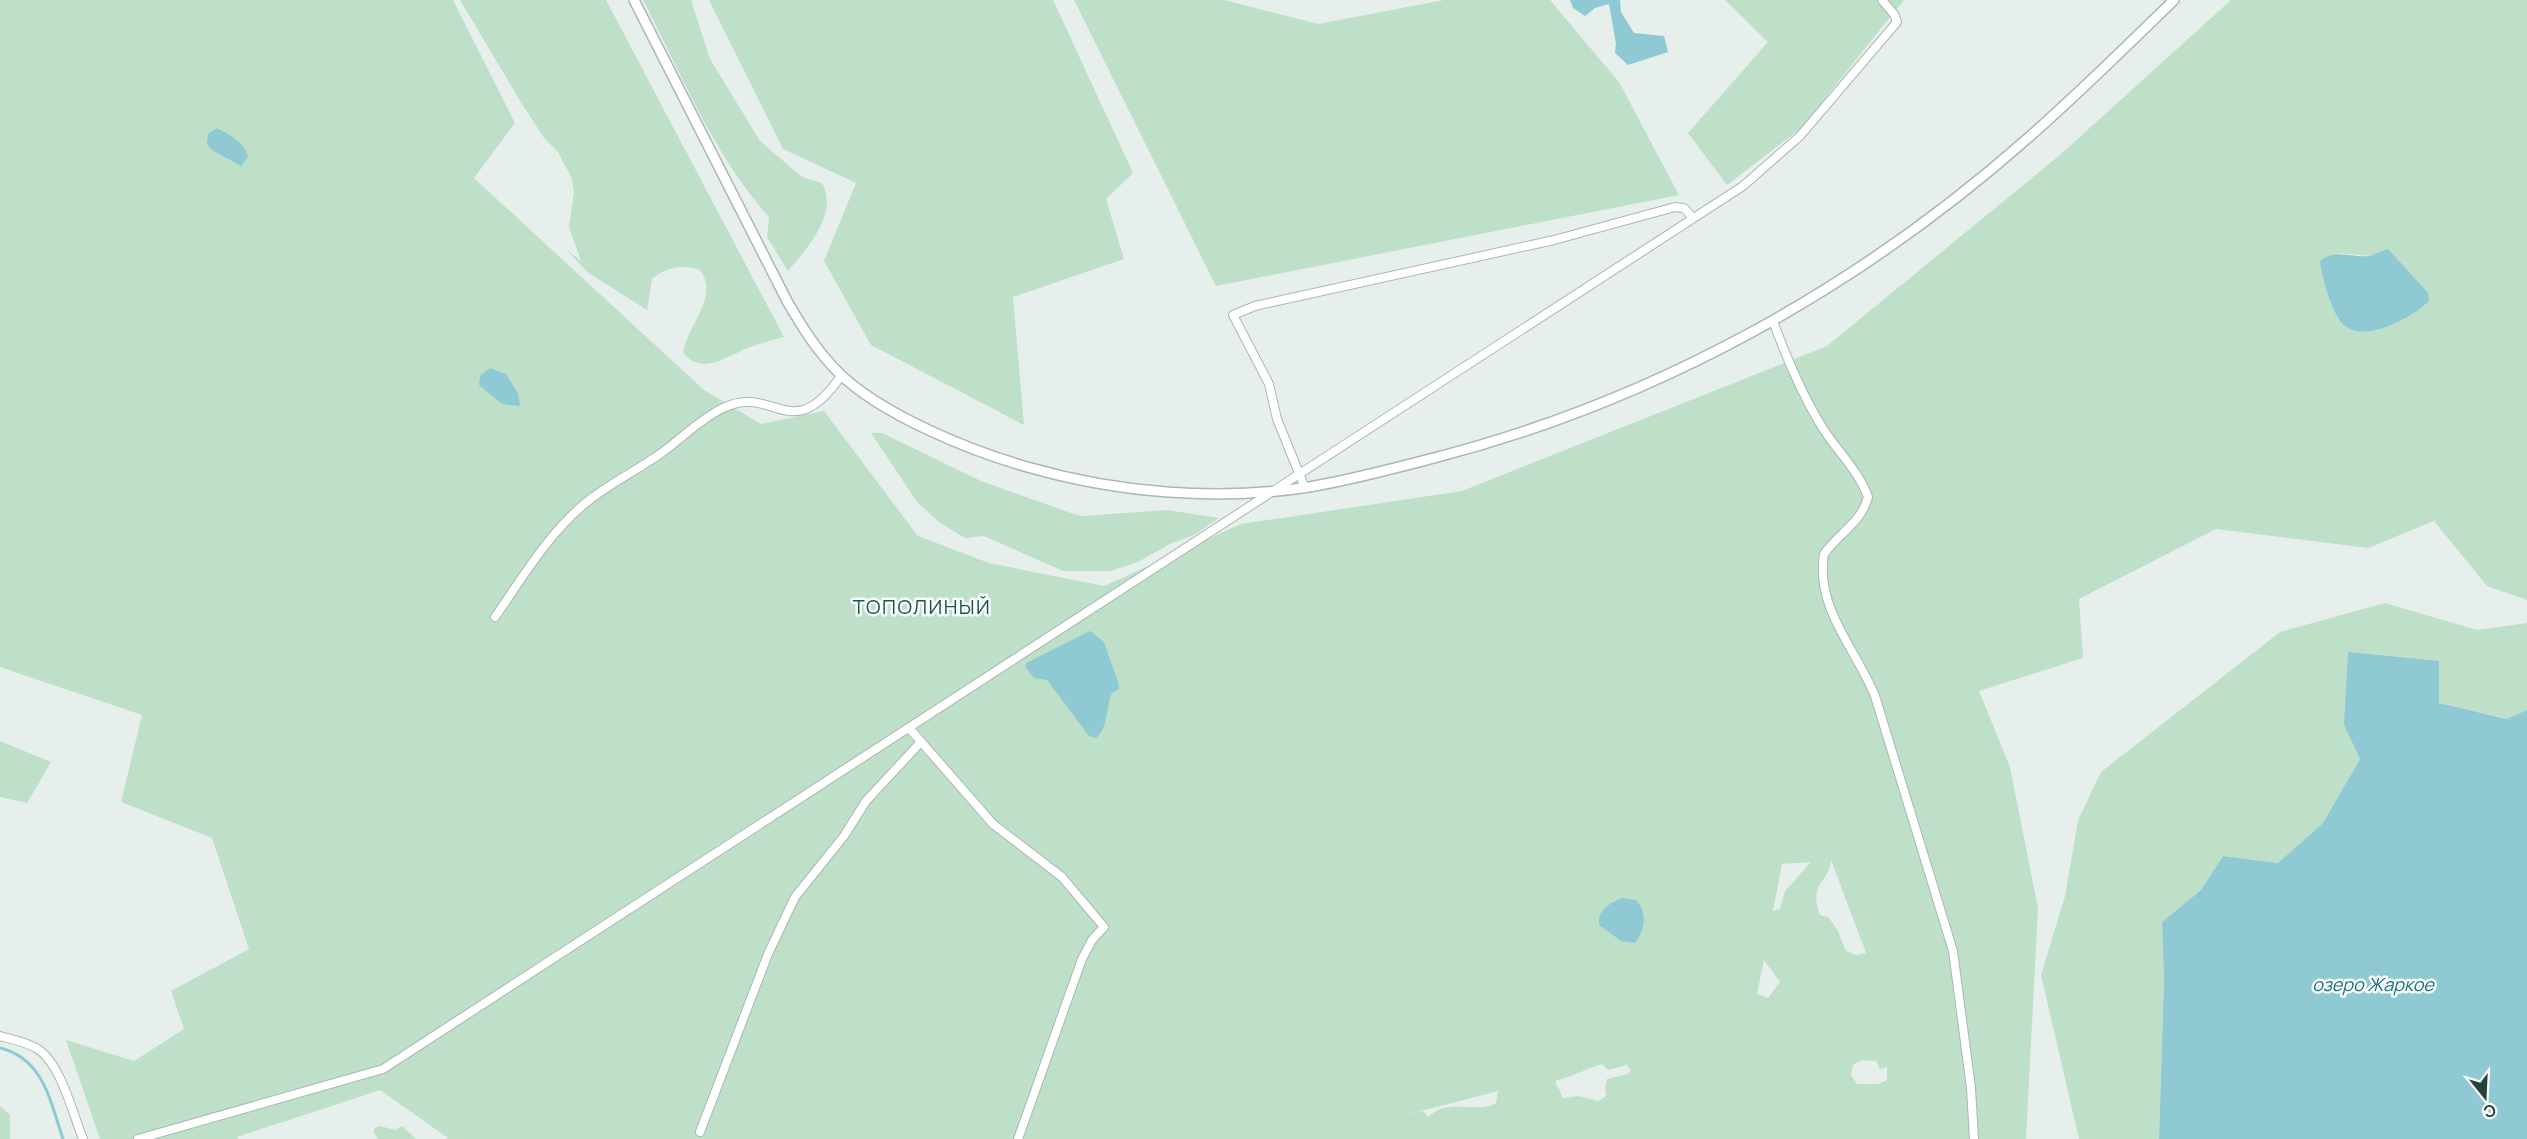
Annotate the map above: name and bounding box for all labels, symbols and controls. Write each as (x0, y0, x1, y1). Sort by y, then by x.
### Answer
district label: ТОПОЛИНЫЙ (853, 593, 991, 620)
water label: озеро Жаркое (2312, 972, 2435, 996)
north arrow (2455, 1067, 2515, 1127)
text: С (2480, 1099, 2499, 1124)

